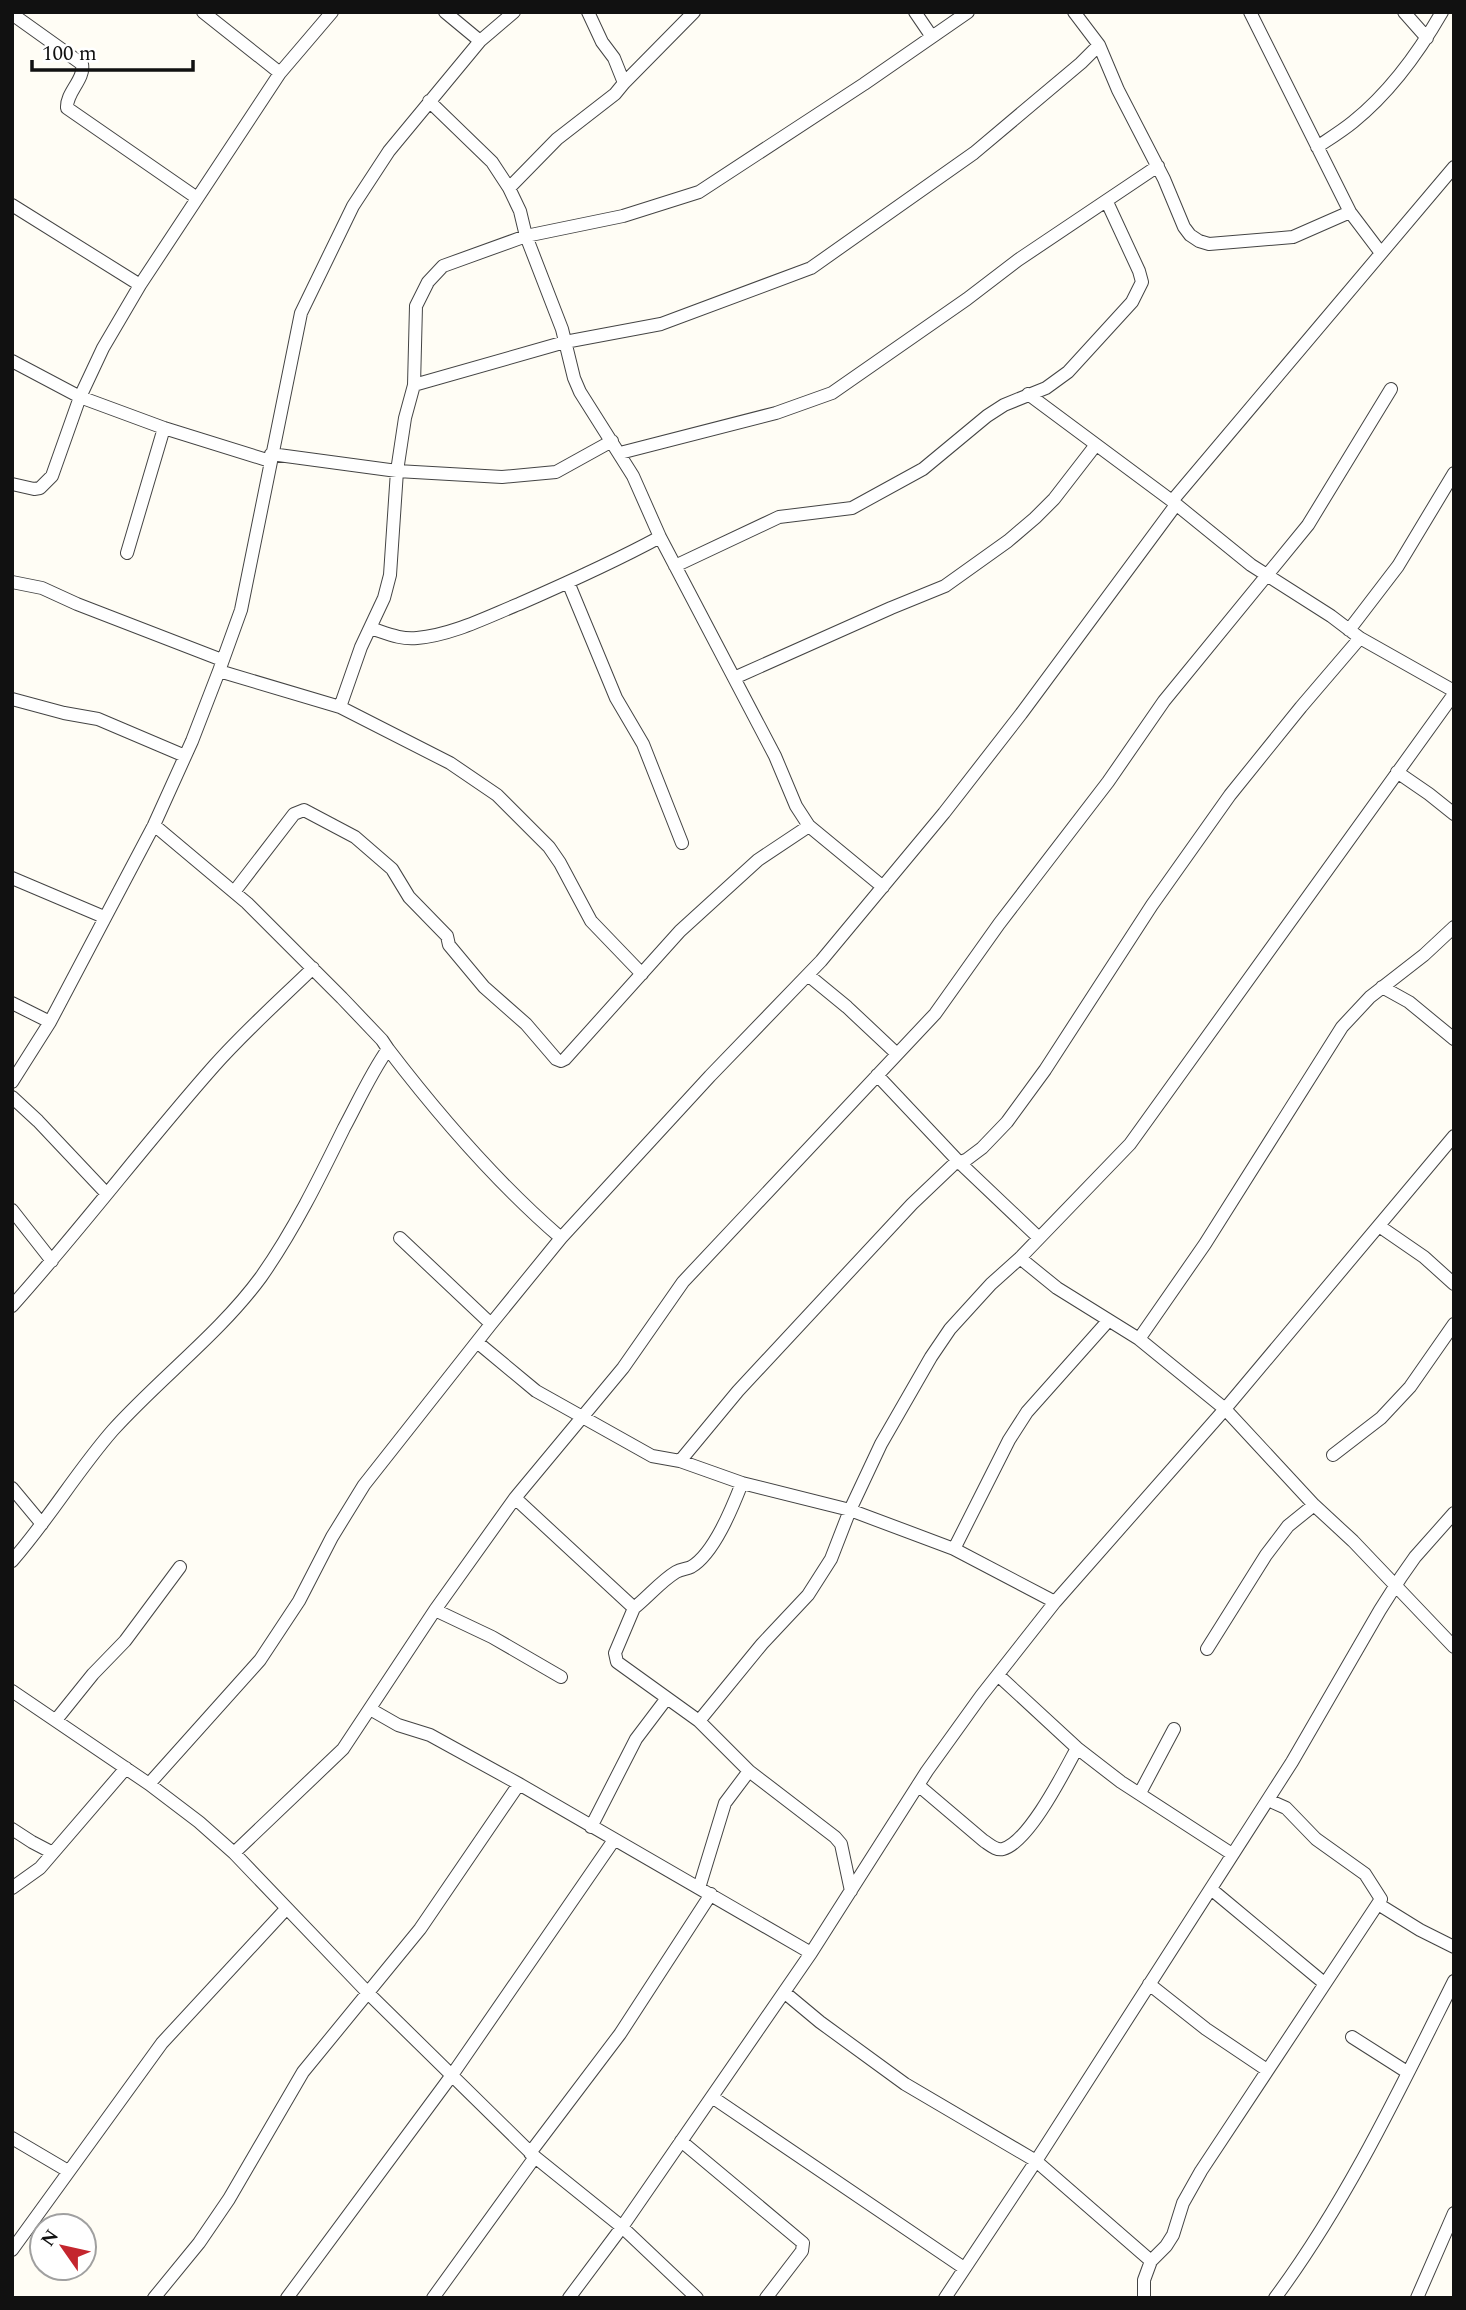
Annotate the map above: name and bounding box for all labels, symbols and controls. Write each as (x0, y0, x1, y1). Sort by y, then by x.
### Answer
scale bar (32, 28, 192, 72)
text: 100 m (42, 38, 97, 70)
north arrow (28, 2212, 98, 2282)
text: N (34, 2224, 67, 2253)

